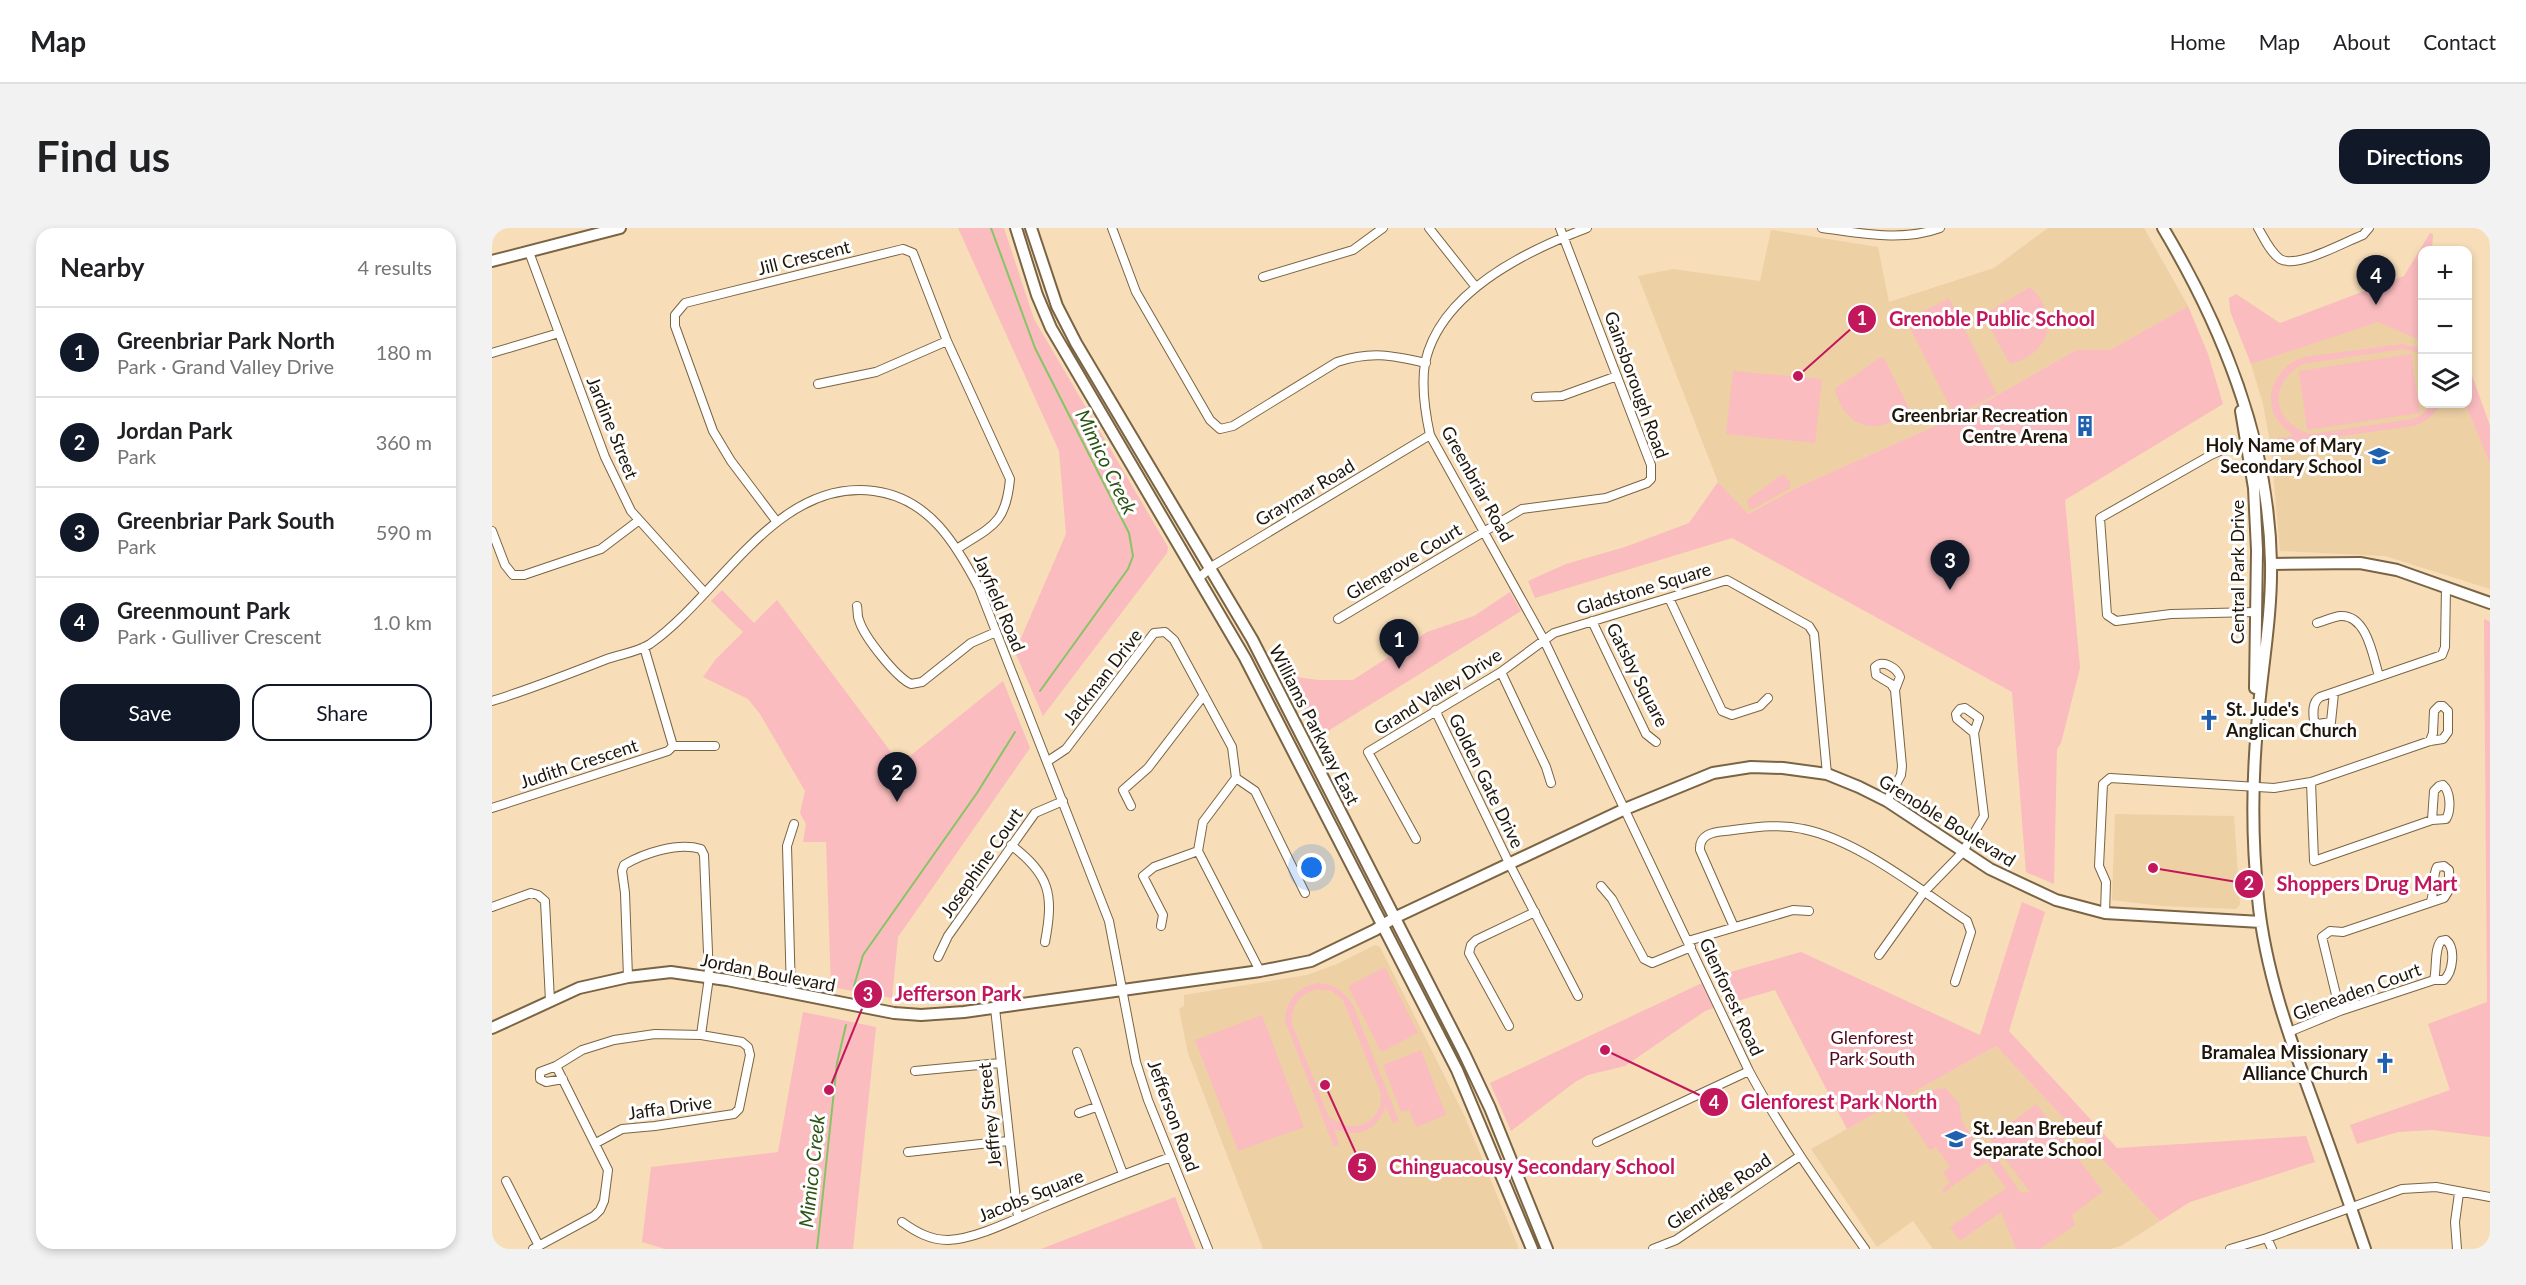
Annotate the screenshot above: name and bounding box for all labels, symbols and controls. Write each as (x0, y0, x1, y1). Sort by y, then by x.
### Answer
text: Map (30, 24, 86, 58)
text: Home (2170, 29, 2226, 54)
text: Map (2259, 29, 2300, 54)
text: About (2333, 29, 2390, 54)
text: Contact (2423, 29, 2496, 54)
button: Directions (2339, 129, 2490, 184)
text: Find us (36, 131, 170, 181)
street label: Jill Crescent (755, 235, 853, 279)
map controls (2418, 246, 2472, 408)
button: + (2418, 246, 2472, 300)
text: Nearby (60, 251, 145, 283)
text: 4 results (357, 255, 432, 279)
pin: 4 (2356, 256, 2396, 305)
callout: Grenoble Public School (1847, 300, 2107, 338)
button: − (2418, 300, 2472, 354)
text: Grenoble Public School (1889, 306, 2095, 330)
text: 1 (1857, 307, 1867, 329)
street label: Gainsborough Road (1600, 308, 1674, 461)
text: Greenbriar Park North (117, 327, 335, 354)
text: 1 (74, 340, 85, 364)
text: 180 m (376, 340, 432, 364)
text: Park · Grand Valley Drive (117, 354, 334, 378)
button: layers (2418, 354, 2472, 408)
street label: Jardine Street (582, 373, 644, 482)
place label: Greenbriar Recreation Centre Arena (1891, 404, 2068, 447)
water label: Mimico Creek (1071, 405, 1143, 518)
building icon: Greenbriar Recreation Centre Arena (2073, 414, 2097, 438)
text: Jordan Park (117, 417, 232, 444)
street label: Greenbriar Road (1437, 422, 1519, 545)
text: 2 (74, 430, 85, 454)
text: 360 m (376, 430, 432, 454)
place label: Holy Name of Mary Secondary School (2206, 434, 2362, 477)
text: Park (117, 444, 156, 468)
school or university icon: Holy Name of Mary Secondary School (2367, 444, 2391, 468)
street label: Graymar Road (1251, 454, 1358, 530)
street label: Central Park Drive (2226, 500, 2248, 644)
text: Greenbriar Park South (117, 507, 335, 534)
street label: Glengrove Court (1342, 518, 1466, 604)
text: 3 (74, 520, 85, 544)
text: 590 m (376, 520, 432, 544)
text: Park (117, 534, 156, 558)
pin: 3 (1930, 540, 1970, 590)
street label: Jayfield Road (969, 550, 1030, 655)
street label: Gladstone Square (1574, 557, 1714, 619)
text: Greenmount Park (117, 597, 290, 624)
text: 4 (74, 610, 85, 634)
text: 1.0 km (372, 610, 432, 634)
street label: Gatsby Square (1602, 619, 1674, 730)
pin: 1 (1380, 620, 1418, 669)
text: Park · Gulliver Crescent (117, 624, 321, 648)
street label: Jackman Drive (1058, 624, 1146, 729)
street label: Williams Parkway East (1265, 641, 1365, 809)
street label: Grand Valley Drive (1370, 643, 1505, 739)
button: Save (60, 684, 240, 741)
button: Share (252, 684, 432, 741)
place label: St. Jude's Anglican Church (2225, 698, 2357, 741)
church icon: St. Jude's Anglican Church (2197, 708, 2221, 732)
street label: Golden Gate Drive (1445, 710, 1529, 851)
street label: Judith Crescent (517, 733, 641, 792)
pin: 2 (878, 752, 916, 802)
street label: Grenoble Boulevard (1875, 769, 2020, 871)
street label: Josephine Court (935, 803, 1027, 921)
your location (1297, 853, 1326, 882)
callout: Shoppers Drug Mart (2234, 865, 2469, 903)
text: Shoppers Drug Mart (2277, 871, 2458, 895)
text: 2 (2244, 872, 2254, 894)
street label: Glenforest Road (1695, 934, 1769, 1059)
street label: Jordan Boulevard (699, 948, 838, 996)
street label: Gleneaden Court (2290, 958, 2424, 1024)
callout: Jefferson Park (853, 975, 1034, 1013)
text: Jefferson Park (894, 981, 1022, 1005)
text: 3 (863, 983, 873, 1005)
park label: Glenforest Park South (1829, 1026, 1915, 1069)
place label: Bramalea Missionary Alliance Church (2201, 1041, 2369, 1084)
church icon: Bramalea Missionary Alliance Church (2373, 1051, 2397, 1075)
street label: Jefferson Road (1144, 1057, 1204, 1174)
street label: Jeffrey Street (973, 1061, 1005, 1168)
callout: Glenforest Park North (1699, 1083, 1949, 1121)
text: Glenforest Park North (1741, 1089, 1937, 1113)
street label: Jaffa Drive (627, 1090, 713, 1124)
text: 4 (1709, 1091, 1719, 1113)
water label: Mimico Creek (793, 1113, 829, 1229)
place label: St. Jean Brebeuf Separate School (1973, 1117, 2103, 1160)
school or university icon: St. Jean Brebeuf Separate School (1944, 1127, 1968, 1151)
callout: Chinguacousy Secondary School (1347, 1148, 1688, 1186)
street label: Glenridge Road (1662, 1148, 1775, 1234)
text: Chinguacousy Secondary School (1389, 1154, 1675, 1178)
text: 5 (1357, 1155, 1367, 1177)
street label: Jacobs Square (975, 1164, 1087, 1226)

